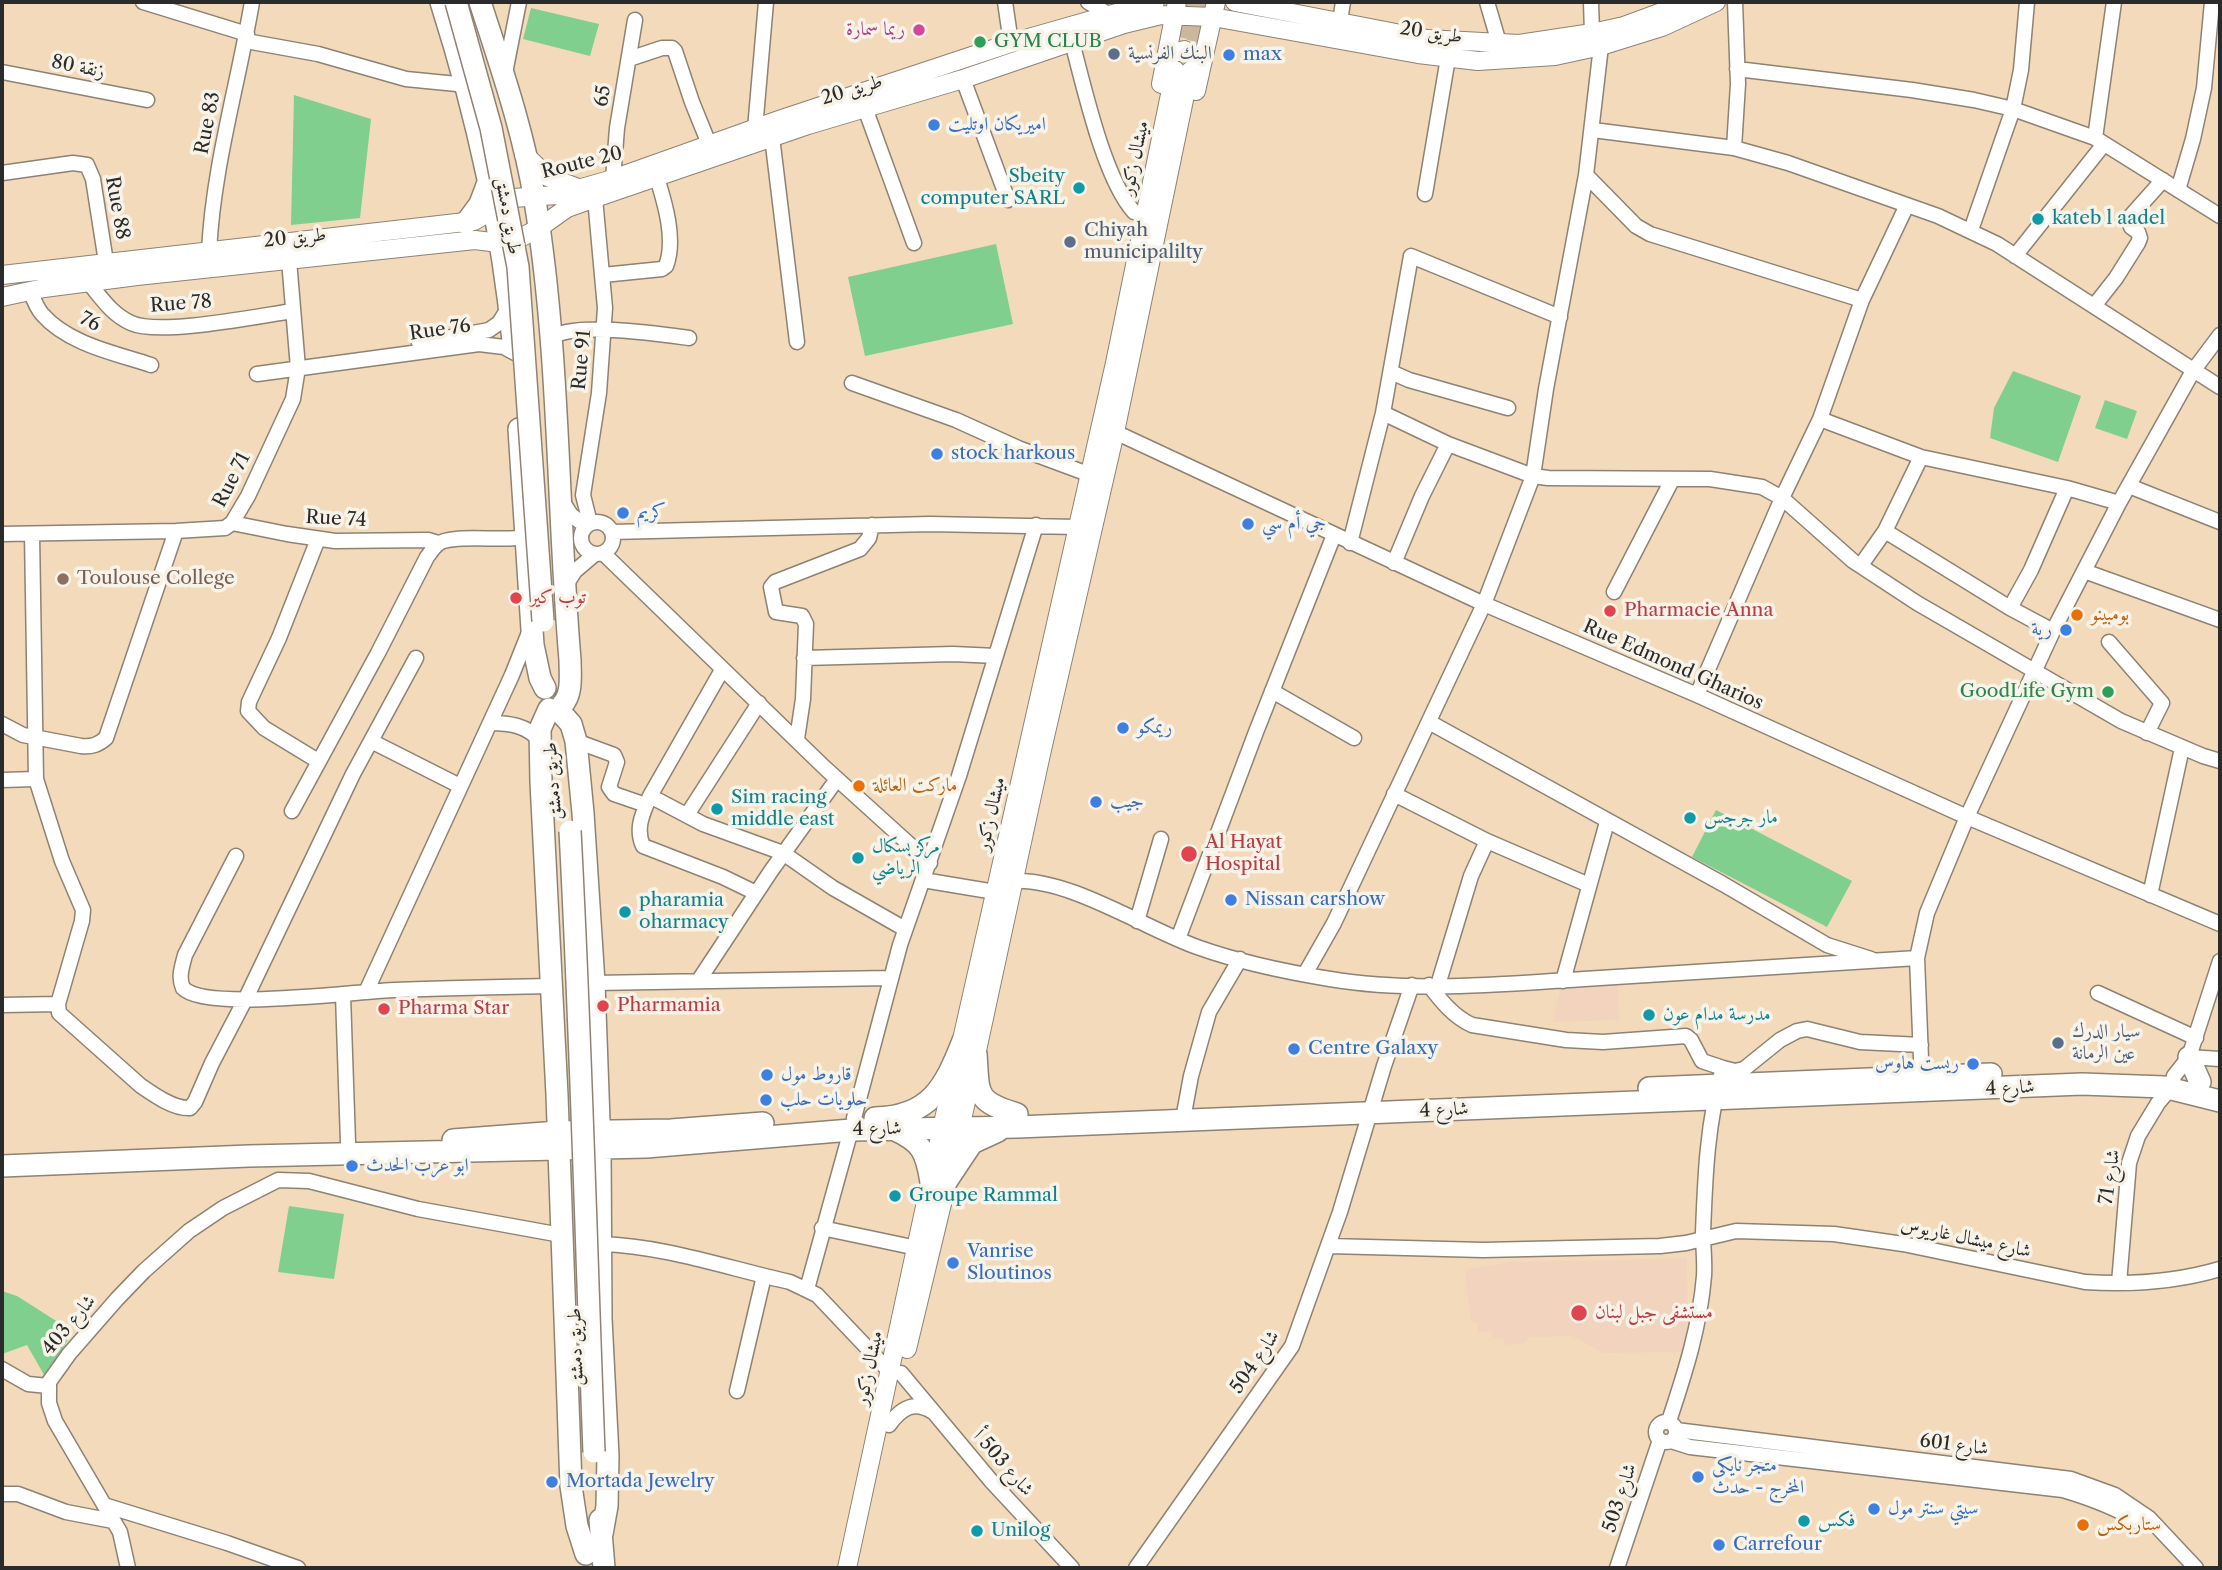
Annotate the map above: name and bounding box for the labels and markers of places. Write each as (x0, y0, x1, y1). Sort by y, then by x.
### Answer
place label: ريما سمارة (846, 19, 905, 41)
marker: ريما سمارة (911, 22, 927, 38)
place label: GYM CLUB (994, 31, 1102, 53)
marker: GYM CLUB (972, 34, 988, 50)
place label: البنك الفرنسية (1128, 43, 1212, 65)
place label: max (1243, 44, 1282, 66)
marker: البنك الفرنسية (1106, 46, 1122, 62)
marker: max (1221, 47, 1237, 63)
place label: اميريكان اوتليت (948, 114, 1046, 136)
marker: اميريكان اوتليت (926, 117, 942, 133)
place label: Sbeity computer SARL (920, 166, 1065, 210)
marker: Sbeity computer SARL (1071, 180, 1087, 196)
place label: kateb l aadel (2052, 208, 2165, 230)
marker: kateb l aadel (2030, 211, 2046, 227)
place label: Chiyah municipalilty (1084, 220, 1203, 264)
marker: Chiyah municipalilty (1062, 234, 1078, 250)
place label: stock harkous (951, 443, 1075, 465)
marker: stock harkous (929, 446, 945, 462)
place label: كريم (637, 502, 666, 524)
marker: كريم (615, 505, 631, 521)
place label: جي أم سي (1262, 513, 1326, 535)
marker: جي أم سي (1240, 516, 1256, 532)
place label: Toulouse College (77, 568, 235, 590)
marker: Toulouse College (55, 571, 71, 587)
place label: توب كير (530, 587, 586, 609)
marker: توب كير (508, 590, 524, 606)
place label: Pharmacie Anna (1624, 600, 1774, 622)
marker: Pharmacie Anna (1602, 603, 1618, 619)
place label: بومبينو (2091, 604, 2129, 626)
marker: بومبينو (2069, 607, 2085, 623)
place label: رية (2031, 619, 2052, 641)
marker: رية (2058, 622, 2074, 638)
place label: GoodLife Gym (1960, 681, 2094, 703)
marker: GoodLife Gym (2100, 684, 2116, 700)
place label: ريمكو (1137, 717, 1172, 739)
marker: ريمكو (1115, 720, 1131, 736)
place label: ماركت العائلة (873, 775, 958, 797)
marker: ماركت العائلة (851, 778, 867, 794)
place label: Sim racing middle east (731, 787, 835, 831)
place label: جيب (1110, 791, 1144, 813)
marker: جيب (1088, 794, 1104, 810)
marker: Sim racing middle east (709, 801, 725, 817)
place label: مار جرجس (1704, 807, 1778, 829)
marker: مار جرجس (1682, 810, 1698, 826)
place label: Al Hayat Hospital (1205, 832, 1282, 876)
place label: مركز بسكال الرياضي (872, 836, 940, 880)
marker: Al Hayat Hospital (1179, 844, 1199, 864)
marker: مركز بسكال الرياضي (850, 850, 866, 866)
place label: Nissan carshow (1245, 889, 1385, 911)
place label: pharamia oharmacy (639, 890, 729, 934)
marker: Nissan carshow (1223, 892, 1239, 908)
marker: pharamia oharmacy (617, 904, 633, 920)
place label: Pharmamia (617, 995, 721, 1017)
place label: Pharma Star (398, 998, 509, 1020)
marker: Pharmamia (595, 998, 611, 1014)
marker: Pharma Star (376, 1001, 392, 1017)
place label: مدرسة مدام عون (1663, 1004, 1771, 1026)
marker: مدرسة مدام عون (1641, 1007, 1657, 1023)
place label: سيار الدرك عين الرمانة (2072, 1021, 2141, 1065)
marker: سيار الدرك عين الرمانة (2050, 1035, 2066, 1051)
place label: Centre Galaxy (1308, 1038, 1438, 1060)
marker: Centre Galaxy (1286, 1041, 1302, 1057)
place label: ريست هاوس (1875, 1053, 1959, 1075)
marker: ريست هاوس (1965, 1056, 1981, 1072)
place label: قاروط مول (781, 1064, 852, 1086)
marker: قاروط مول (759, 1067, 775, 1083)
place label: حلويات حلب (780, 1089, 867, 1111)
marker: حلويات حلب (758, 1092, 774, 1108)
place label: ابو عرب الحدث (366, 1155, 469, 1177)
marker: ابو عرب الحدث (344, 1158, 360, 1174)
place label: Groupe Rammal (909, 1185, 1058, 1207)
marker: Groupe Rammal (887, 1188, 903, 1204)
place label: Vanrise Sloutinos (967, 1241, 1052, 1285)
marker: Vanrise Sloutinos (945, 1255, 961, 1271)
place label: مستشفى جبل لبنان (1595, 1302, 1713, 1324)
marker: مستشفى جبل لبنان (1569, 1303, 1589, 1323)
place label: متجر نايكي المخرج - حدث (1712, 1455, 1804, 1499)
marker: متجر نايكي المخرج - حدث (1690, 1469, 1706, 1485)
place label: Mortada Jewelry (566, 1471, 715, 1493)
marker: Mortada Jewelry (544, 1474, 560, 1490)
place label: سيتي سنتر مول (1888, 1498, 1979, 1520)
marker: سيتي سنتر مول (1866, 1501, 1882, 1517)
place label: فكس (1818, 1510, 1855, 1532)
marker: فكس (1796, 1513, 1812, 1529)
place label: ستاربكس (2097, 1514, 2161, 1536)
marker: ستاربكس (2075, 1517, 2091, 1533)
place label: Unilog (991, 1520, 1050, 1542)
marker: Unilog (969, 1523, 985, 1539)
place label: Carrefour (1733, 1534, 1822, 1556)
marker: Carrefour (1711, 1537, 1727, 1553)

